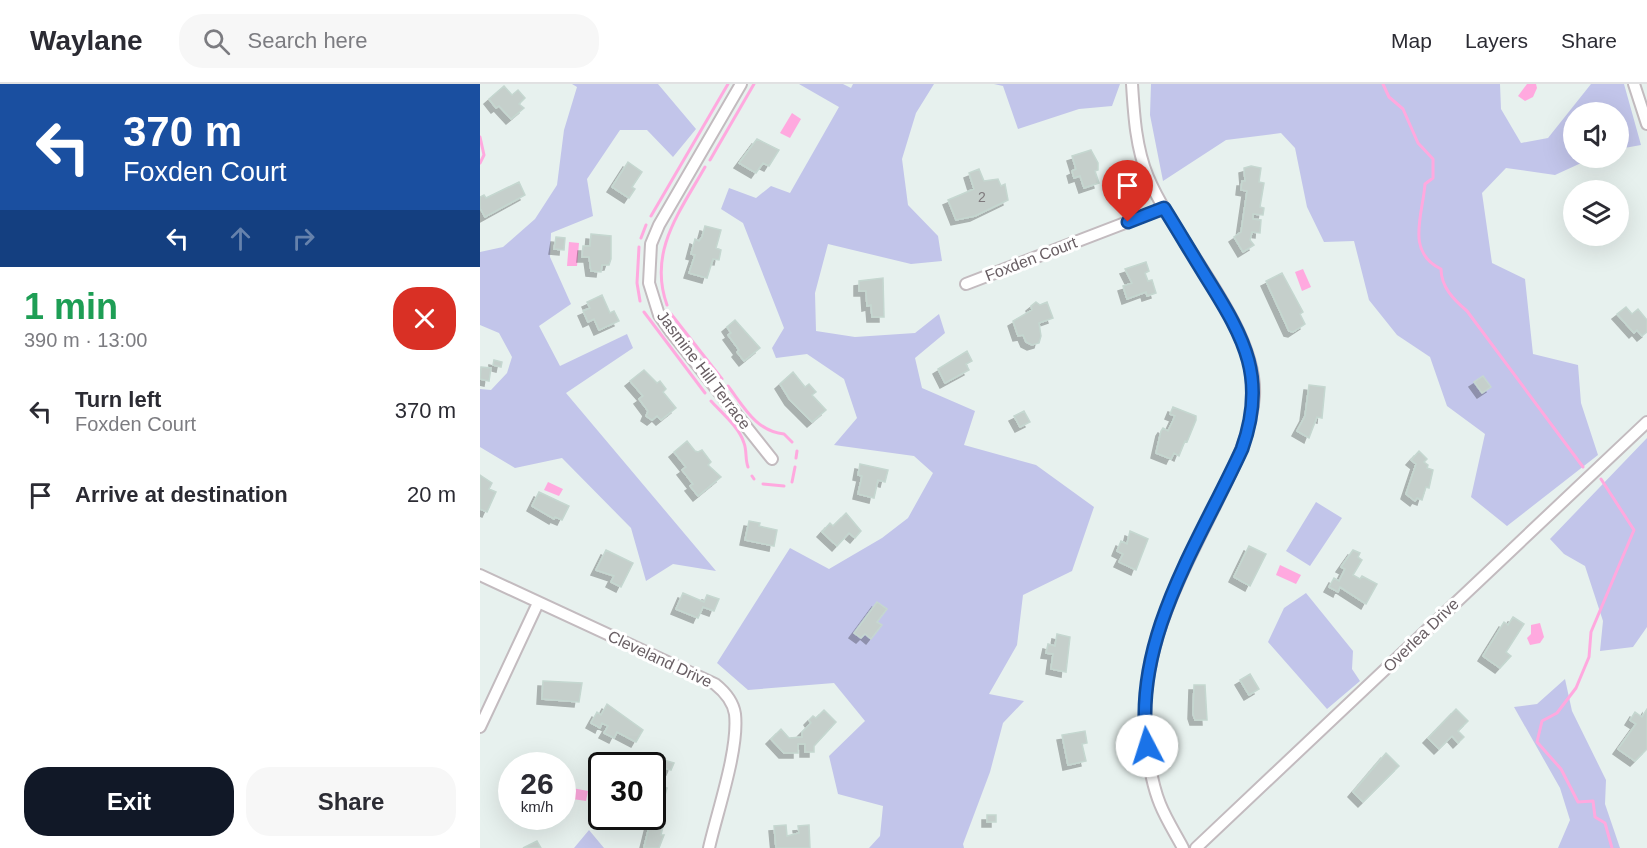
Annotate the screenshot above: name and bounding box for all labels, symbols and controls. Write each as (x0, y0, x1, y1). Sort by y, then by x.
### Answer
search box (179, 14, 599, 68)
text: Waylane (30, 25, 143, 56)
icon: search (200, 25, 233, 58)
text: Search here (248, 28, 367, 53)
text: Map (1391, 29, 1432, 52)
text: Layers (1465, 29, 1528, 52)
text: Share (1561, 29, 1617, 52)
map controls (1563, 102, 1629, 246)
button: sound (1563, 102, 1629, 168)
icon: left (24, 108, 102, 186)
text: 370 m (123, 108, 242, 155)
text: Foxden Court (123, 157, 287, 187)
pin (1102, 160, 1153, 222)
icon: arrive (1111, 169, 1144, 202)
button: layers (1563, 180, 1629, 246)
house number: 2 (978, 189, 986, 205)
icon: left (161, 222, 194, 255)
icon: ahead (224, 222, 257, 255)
icon: right (287, 222, 320, 255)
street label: Foxden Court (983, 233, 1080, 284)
text: 1 min (24, 286, 118, 327)
button: close (393, 287, 456, 350)
street label: Jasmine Hill Terrace (654, 307, 754, 433)
text: 390 m · 13:00 (24, 329, 147, 351)
text: Turn left (75, 387, 161, 412)
icon: left (24, 395, 57, 428)
text: 370 m (395, 398, 456, 423)
text: Foxden Court (75, 413, 196, 435)
icon: arrive (24, 479, 57, 512)
text: Arrive at destination (75, 482, 288, 507)
text: 20 m (407, 482, 456, 507)
street label: Overlea Drive (1380, 595, 1462, 675)
street label: Cleveland Drive (605, 627, 715, 691)
position arrow (1115, 714, 1179, 778)
speed limit sign: 30 (588, 752, 666, 830)
button: Exit (24, 767, 234, 836)
button: Share (246, 767, 456, 836)
text: 26 (520, 767, 554, 800)
text: km/h (521, 798, 553, 815)

